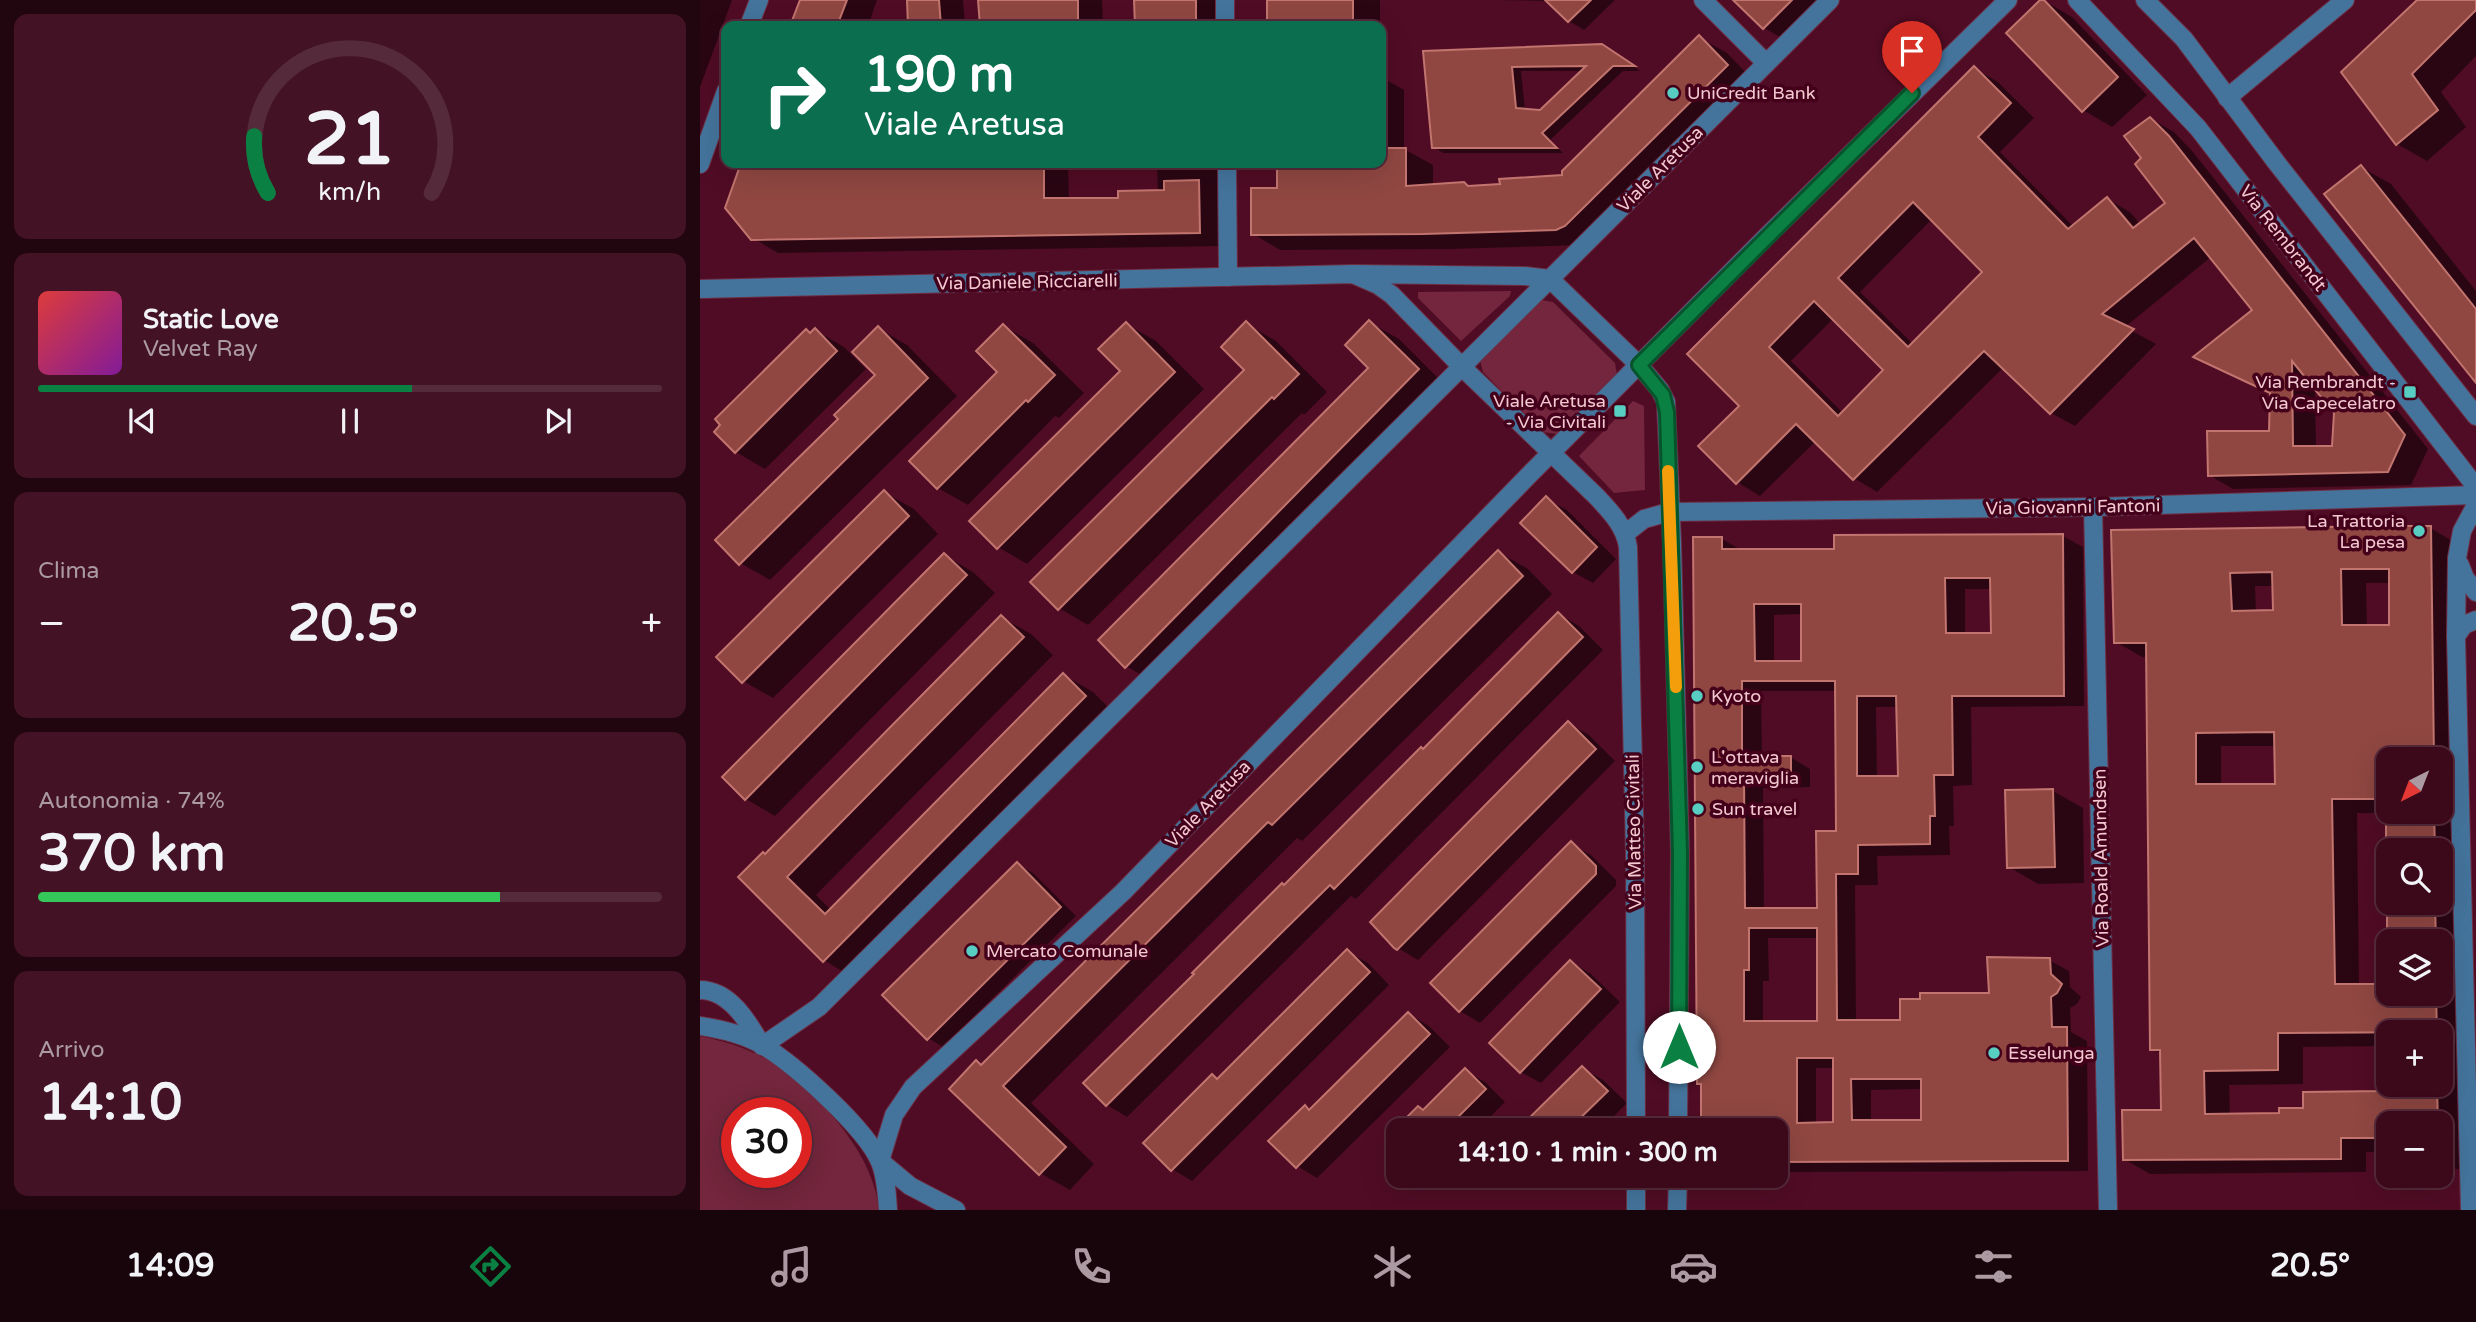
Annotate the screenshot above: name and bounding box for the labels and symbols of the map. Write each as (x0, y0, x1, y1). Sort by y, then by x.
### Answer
pin (1882, 21, 1942, 93)
place label: UniCredit Bank (1687, 82, 1816, 104)
marker: UniCredit Bank (1665, 85, 1681, 101)
street label: Viale Aretusa (1612, 121, 1708, 217)
street label: Via Rembrandt (2235, 181, 2331, 296)
street label: Via Daniele Ricciarelli (936, 269, 1118, 295)
place label: Via Rembrandt - Via Capecelatro (2255, 371, 2396, 414)
marker: Via Rembrandt - Via Capecelatro (2402, 384, 2418, 400)
place label: Viale Aretusa - Via Civitali (1493, 390, 1606, 433)
marker: Viale Aretusa - Via Civitali (1612, 403, 1628, 419)
street label: Via Giovanni Fantoni (1985, 494, 2161, 520)
place label: La Trattoria La pesa (2307, 510, 2405, 553)
marker: La Trattoria La pesa (2411, 523, 2427, 539)
place label: Kyoto (1711, 685, 1761, 707)
marker: Kyoto (1689, 688, 1705, 704)
place label: L'ottava meraviglia (1711, 746, 1799, 789)
north arrow (2376, 747, 2454, 824)
street label: Via Matteo Civitali (1622, 754, 1646, 910)
street label: Viale Aretusa (1161, 756, 1255, 852)
marker: L'ottava meraviglia (1689, 759, 1705, 775)
street label: Via Roald Amundsen (2088, 768, 2114, 948)
place label: Sun travel (1712, 798, 1797, 820)
marker: Sun travel (1690, 801, 1706, 817)
place label: Mercato Comunale (986, 940, 1148, 962)
marker: Mercato Comunale (964, 943, 980, 959)
position arrow (1642, 1010, 1716, 1084)
place label: Esselunga (2008, 1042, 2095, 1064)
marker: Esselunga (1986, 1045, 2002, 1061)
speed limit sign: 30 (721, 1097, 812, 1188)

